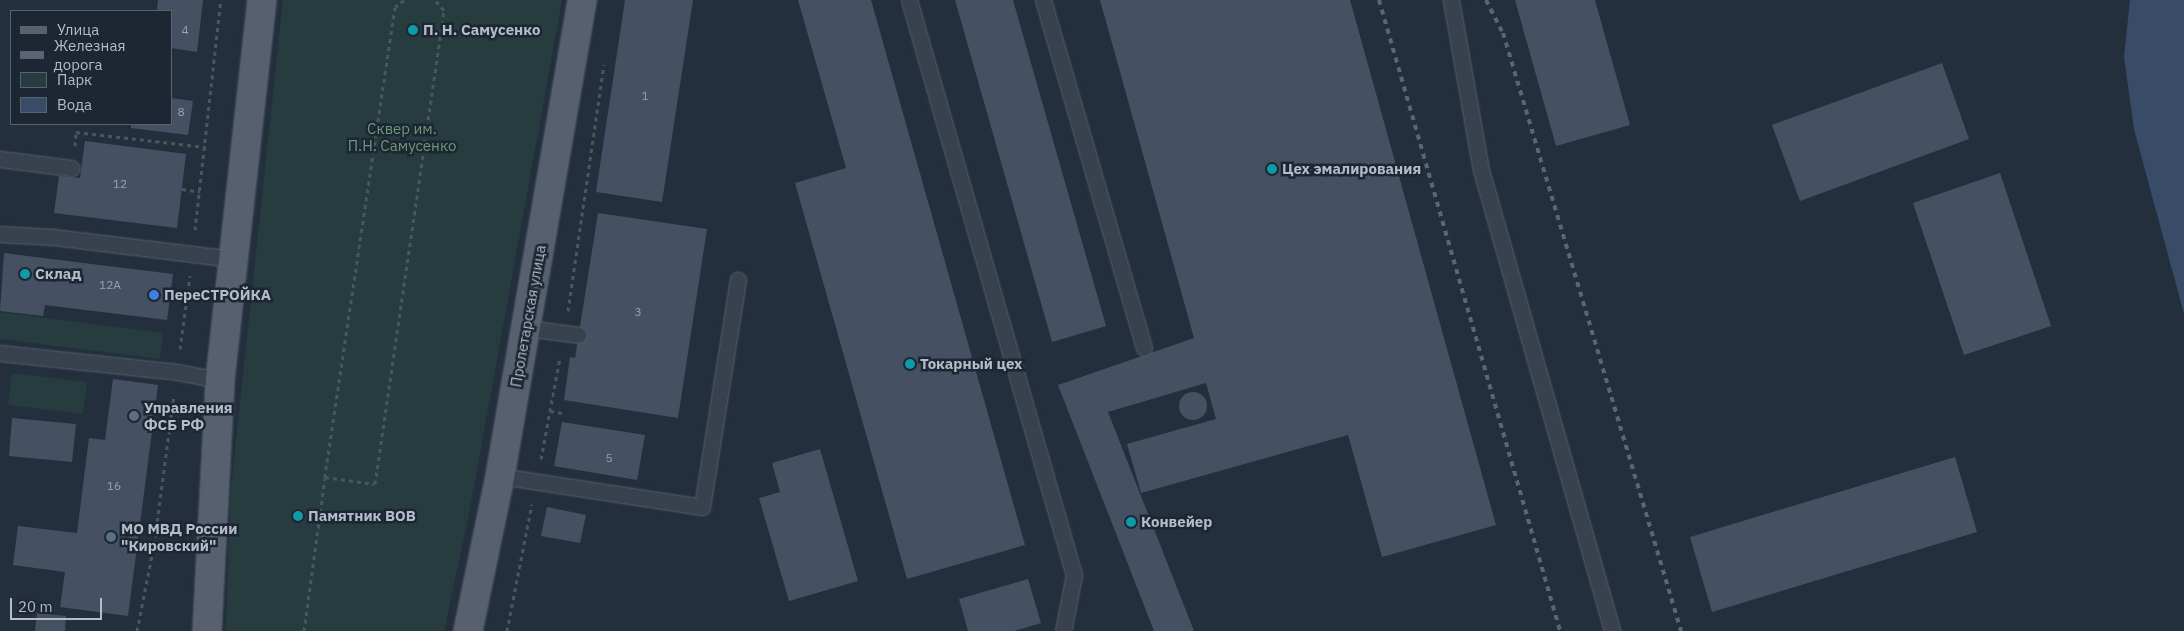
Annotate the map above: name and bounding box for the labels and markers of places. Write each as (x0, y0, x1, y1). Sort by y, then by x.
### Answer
place label: П. Н. Самусенко (423, 21, 540, 39)
marker: П. Н. Самусенко (407, 24, 419, 36)
place label: Цех эмалирования (1282, 160, 1421, 178)
marker: Цех эмалирования (1266, 163, 1278, 175)
place label: Склад (35, 265, 81, 283)
marker: Склад (19, 268, 31, 280)
place label: ПереСТРОЙКА (164, 286, 271, 304)
marker: ПереСТРОЙКА (148, 289, 160, 301)
place label: Токарный цех (920, 355, 1023, 373)
marker: Токарный цех (904, 358, 916, 370)
place label: Управления ФСБ РФ (144, 398, 233, 433)
marker: Управления ФСБ РФ (128, 410, 140, 422)
place label: Памятник ВОВ (308, 507, 416, 525)
marker: Памятник ВОВ (292, 510, 304, 522)
place label: Конвейер (1141, 513, 1212, 531)
marker: Конвейер (1125, 516, 1137, 528)
place label: МО МВД России "Кировский" (121, 519, 237, 554)
marker: МО МВД России "Кировский" (105, 531, 117, 543)

